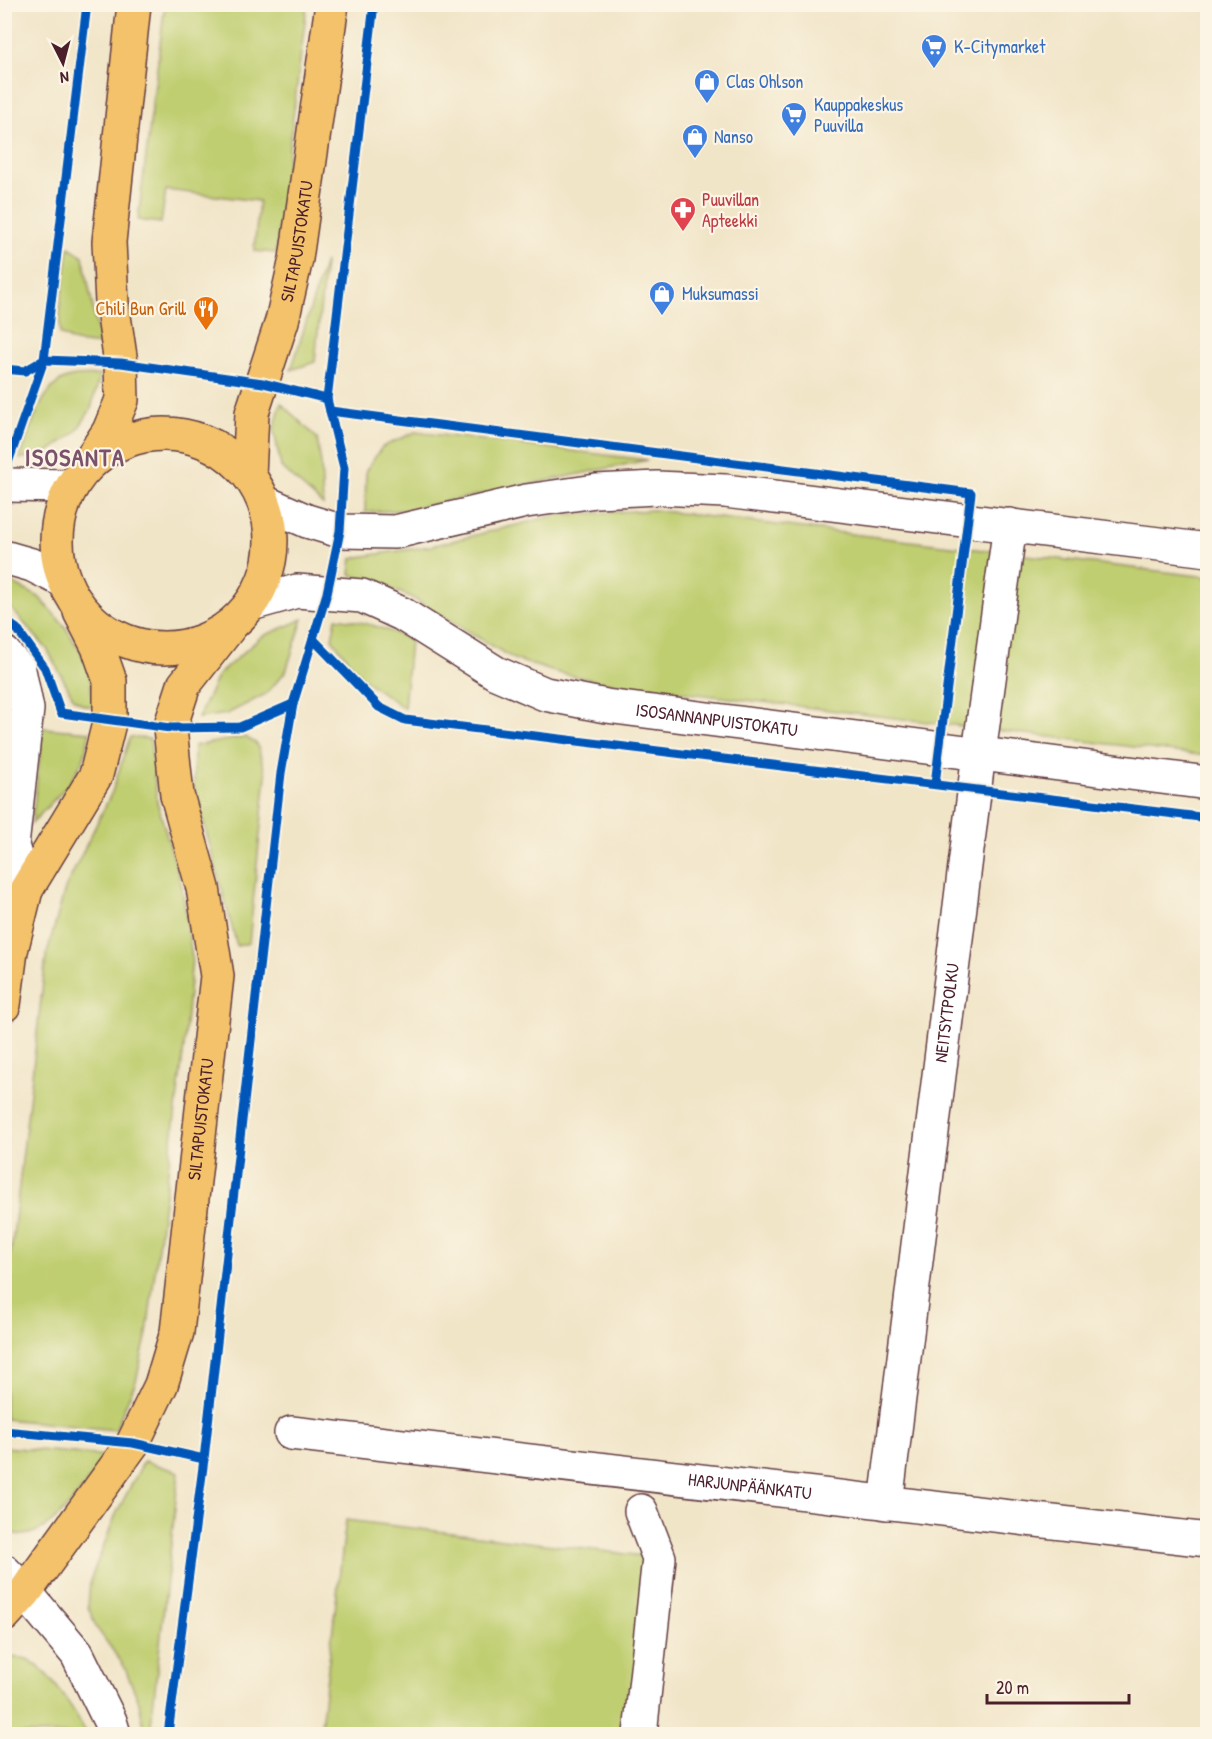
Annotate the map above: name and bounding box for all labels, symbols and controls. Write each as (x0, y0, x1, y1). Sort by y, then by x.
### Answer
supermarket icon: K-Citymarket (919, 32, 949, 70)
north arrow (33, 33, 93, 93)
place label: K-Citymarket (954, 34, 1046, 59)
text: N (59, 67, 70, 89)
shop icon: Clas Ohlson (692, 67, 722, 105)
place label: Clas Ohlson (726, 69, 803, 94)
place label: Kauppakeskus Puuvilla (814, 92, 903, 138)
supermarket icon: Kauppakeskus Puuvilla (779, 100, 809, 138)
shop icon: Nanso (680, 122, 710, 160)
place label: Nanso (714, 124, 753, 149)
street label: SILTAPUISTOKATU (274, 179, 319, 304)
place label: Puuvillan Apteekki (702, 187, 759, 233)
pharmacy icon: Puuvillan Apteekki (668, 195, 698, 233)
shop icon: Muksumassi (647, 279, 677, 317)
place label: Muksumassi (682, 281, 759, 306)
restaurant icon: Chili Bun Grill (191, 294, 221, 332)
place label: Chili Bun Grill (96, 296, 186, 321)
district label: ISOSANTA (25, 441, 125, 473)
street label: ISOSANNANPUISTOKATU (634, 697, 799, 742)
street label: NEITSYTPOLKU (928, 962, 965, 1064)
street label: SILTAPUISTOKATU (181, 1057, 220, 1181)
street label: HARJUNPÄÄNKATU (687, 1466, 813, 1506)
scale bar (987, 1667, 1130, 1705)
text: 20 m (996, 1675, 1029, 1700)

